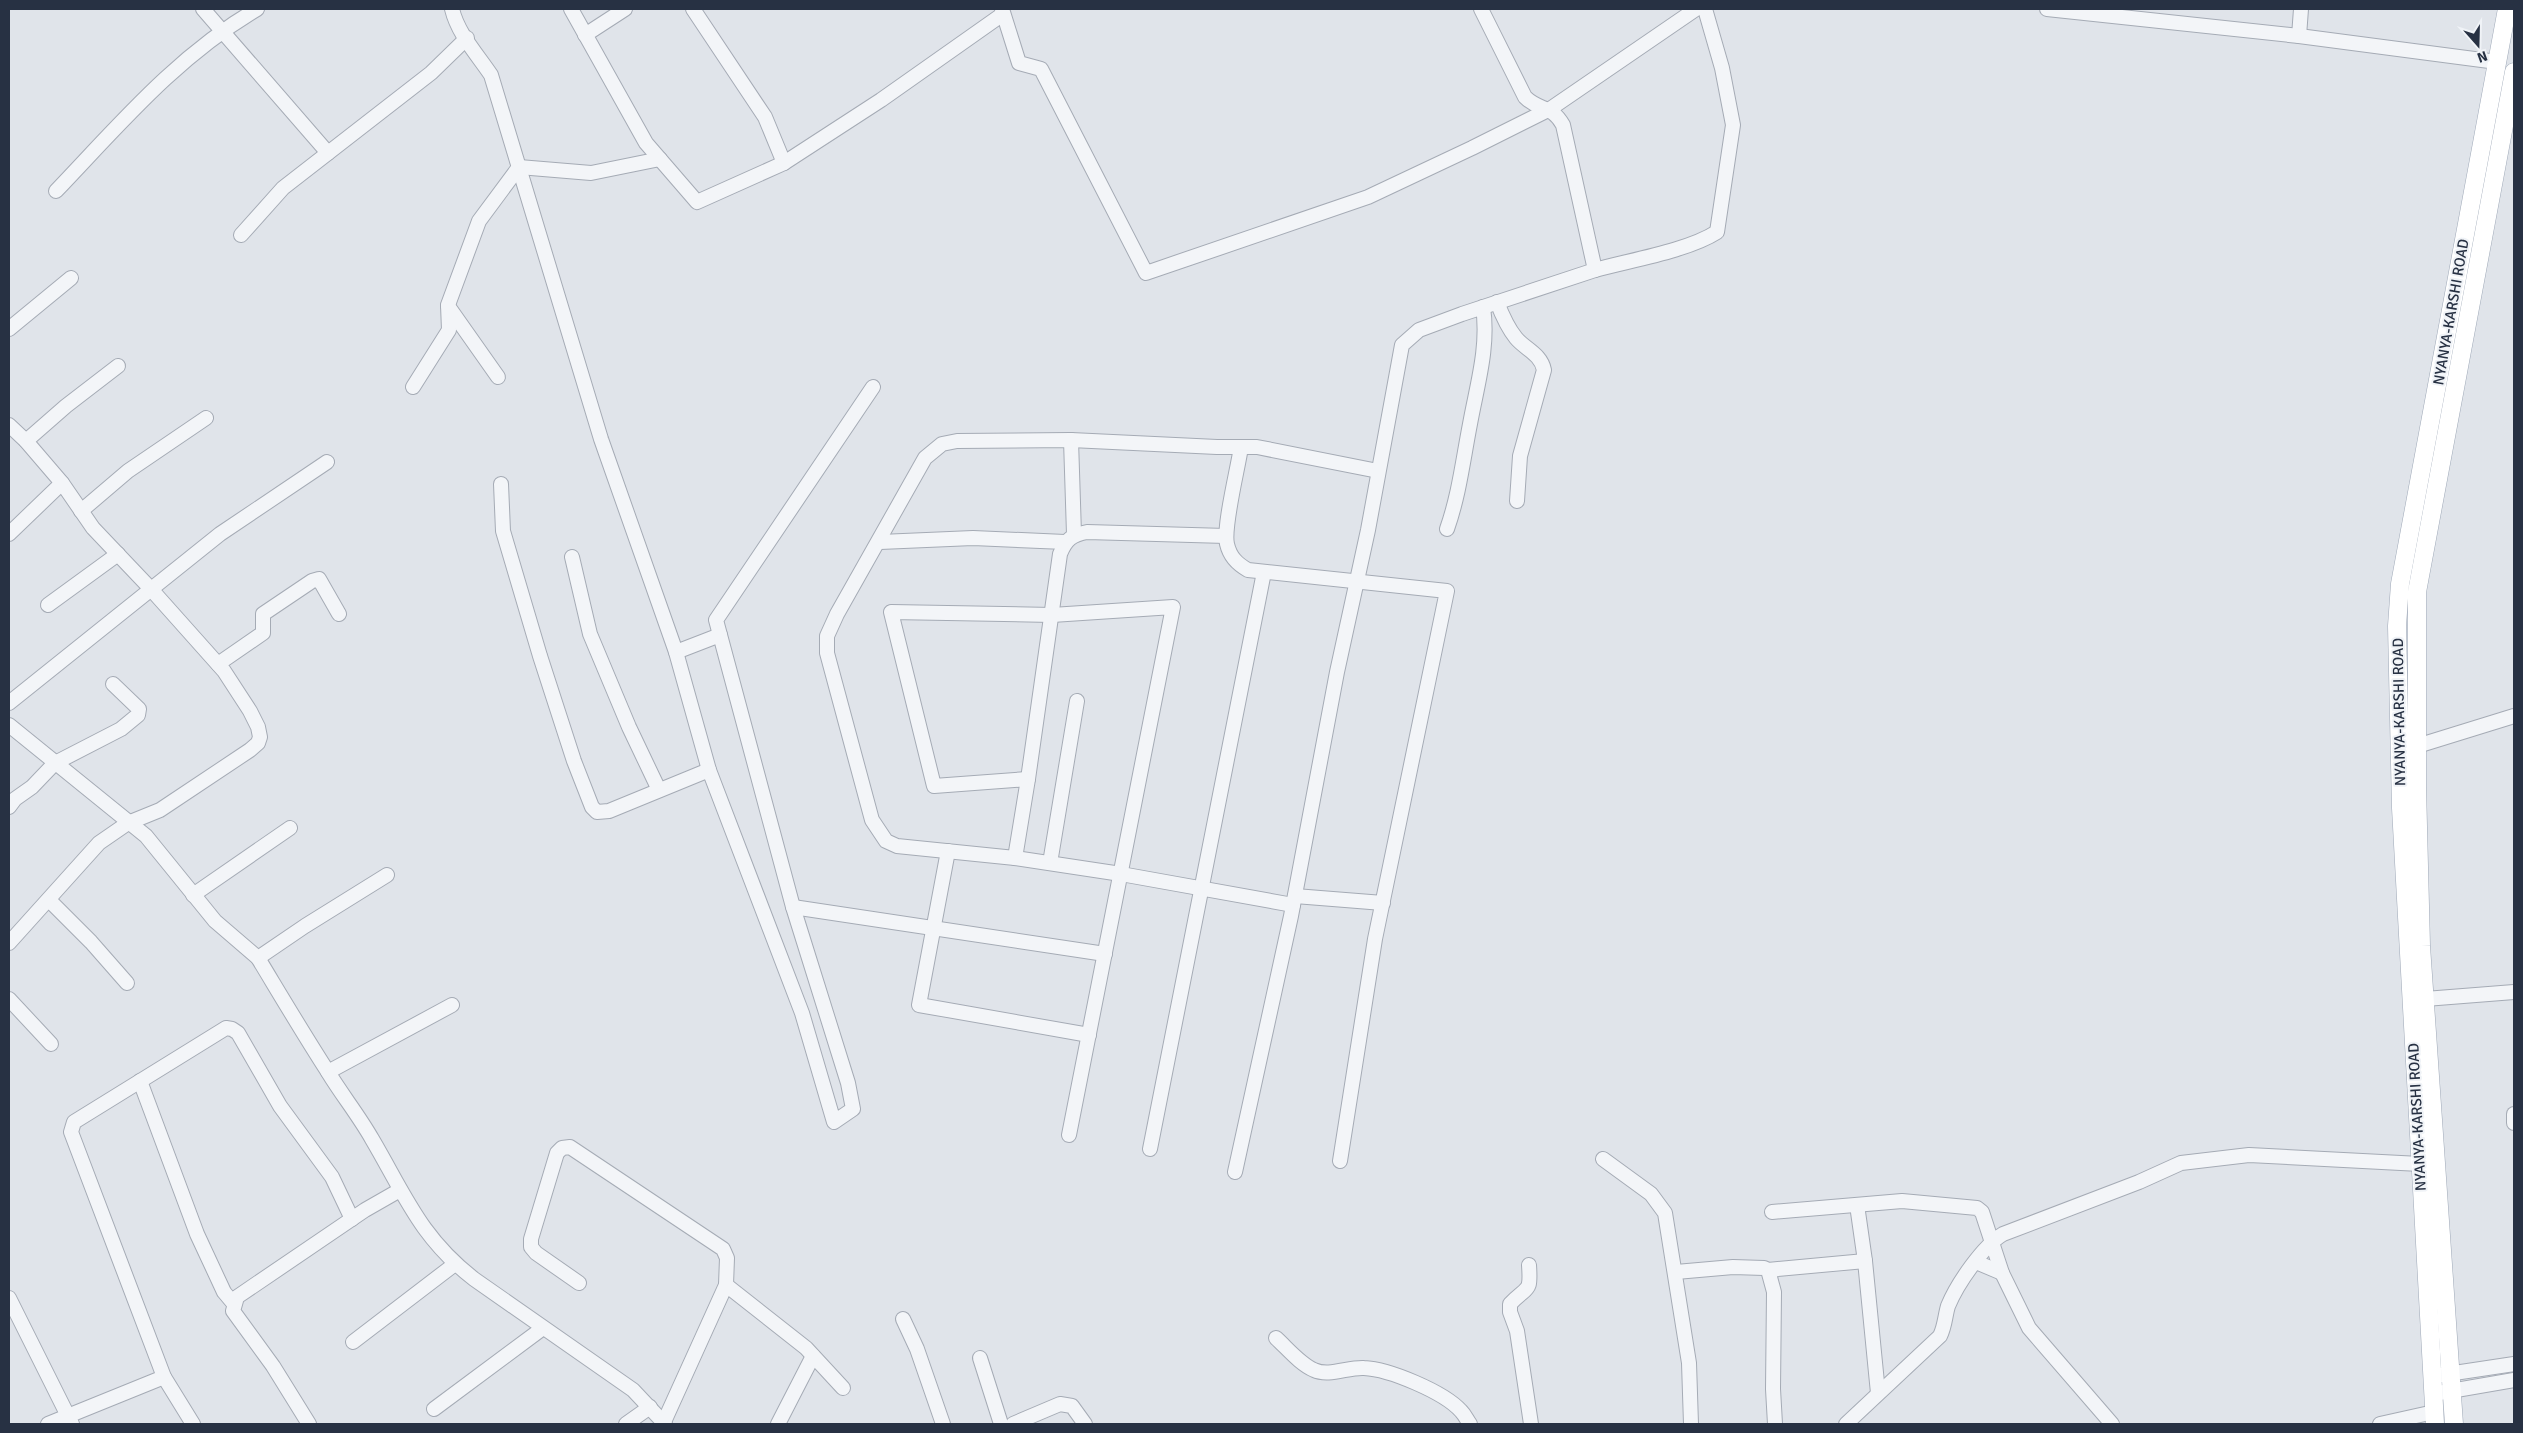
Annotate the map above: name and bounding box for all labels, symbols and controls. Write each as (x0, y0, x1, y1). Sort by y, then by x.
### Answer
north arrow (2453, 20, 2503, 70)
text: N (2475, 47, 2490, 66)
street label: NYANYA-KARSHI ROAD (2429, 237, 2473, 387)
street label: NYANYA-KARSHI ROAD (2389, 638, 2409, 786)
street label: NYANYA-KARSHI ROAD (2404, 1043, 2430, 1191)

